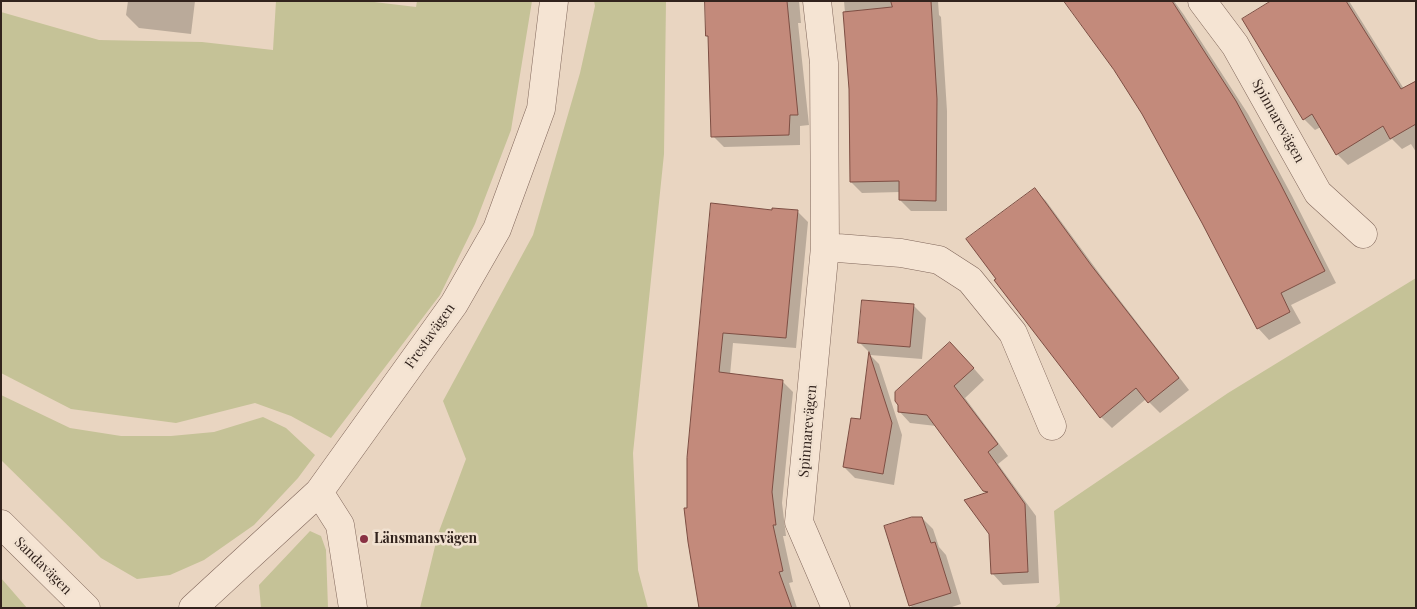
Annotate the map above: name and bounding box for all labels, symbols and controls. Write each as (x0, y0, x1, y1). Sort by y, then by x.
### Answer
street label: Spinnarevägen (1248, 76, 1308, 166)
street label: Frestavägen (401, 300, 459, 372)
street label: Spinnarevägen (796, 384, 820, 478)
place label: Länsmansvägen (374, 531, 477, 547)
marker: Länsmansvägen (358, 533, 370, 545)
street label: Sandavägen (11, 534, 75, 598)

